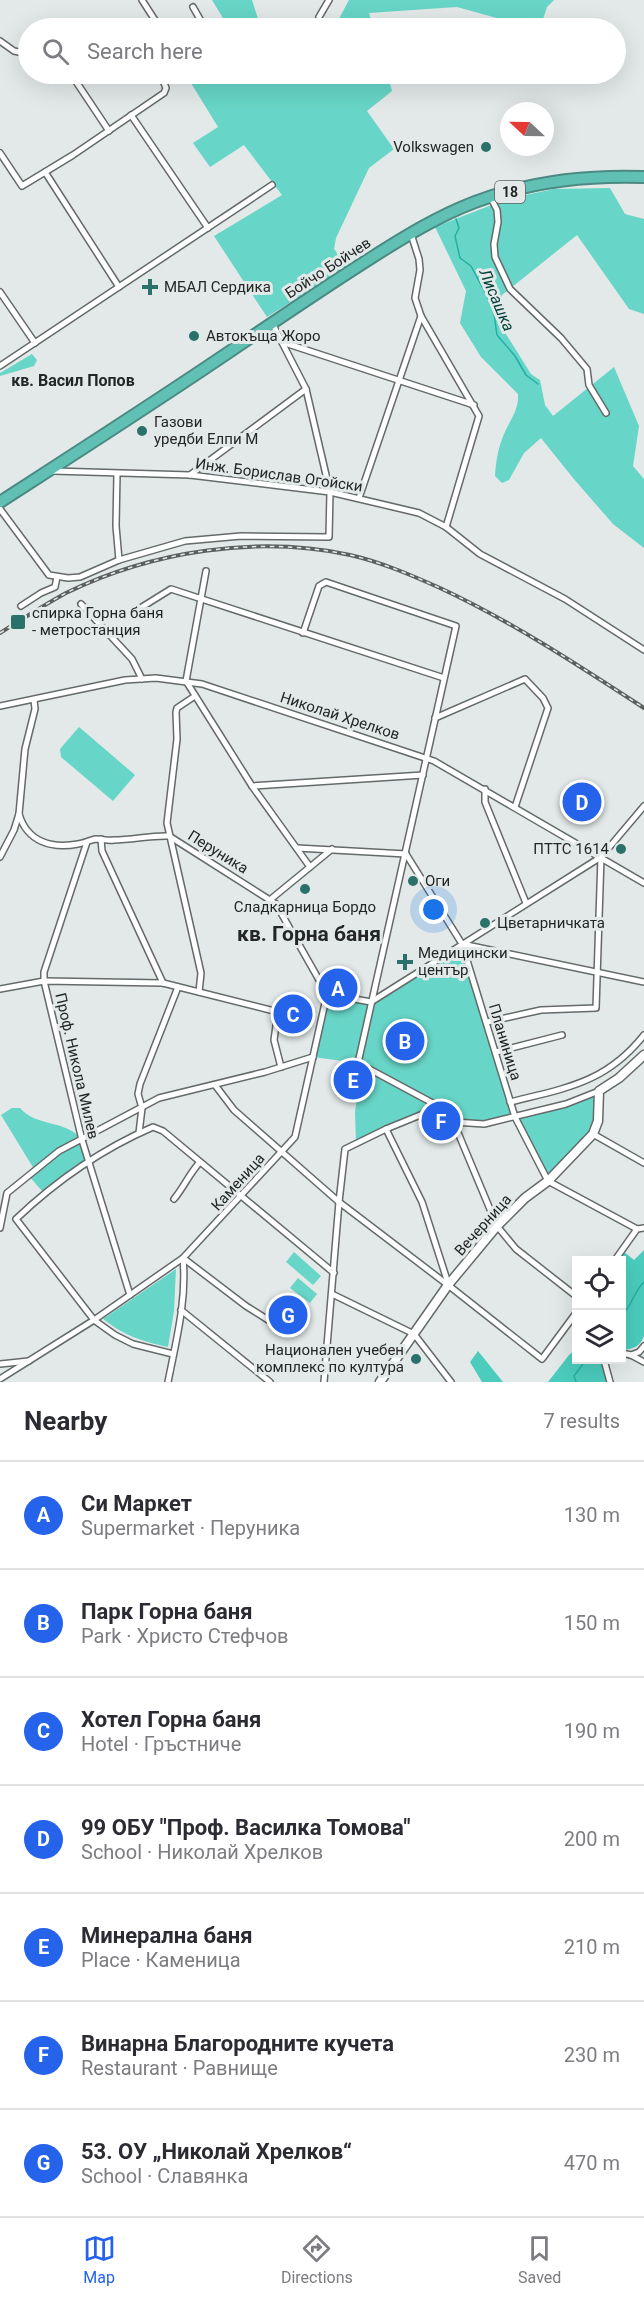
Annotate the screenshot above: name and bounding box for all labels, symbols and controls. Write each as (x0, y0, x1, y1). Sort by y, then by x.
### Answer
search box (18, 18, 626, 84)
icon: search (39, 35, 72, 68)
text: Search here (87, 39, 203, 64)
north arrow (500, 102, 554, 156)
place label: Volkswagen (393, 138, 474, 156)
marker: Volkswagen (479, 140, 493, 154)
road number: 18 (495, 181, 525, 203)
street label: Бойчо Бойчев (282, 234, 374, 302)
water label: Лисашка (475, 265, 519, 334)
marker: МБАЛ Сердика (141, 278, 159, 296)
place label: МБАЛ Сердика (164, 278, 271, 296)
place label: Автокъща Жоро (206, 327, 320, 345)
marker: Автокъща Жоро (187, 329, 201, 343)
district label: кв. Васил Попов (11, 371, 135, 390)
place label: Газови уредби Елпи М (154, 413, 258, 448)
marker: Газови уредби Елпи М (135, 424, 149, 438)
street label: Инж. Борислав Огойски (194, 454, 364, 496)
place label: спирка Горна баня - метростанция (32, 604, 163, 639)
marker: спирка Горна баня - метростанция (9, 613, 27, 631)
street label: Николай Хрелков (278, 688, 402, 744)
pin: D (562, 780, 602, 824)
street label: Перуника (185, 826, 251, 878)
place label: ПТТС 1614 (533, 840, 610, 858)
marker: ПТТС 1614 (614, 842, 628, 856)
place label: Оги (425, 872, 450, 890)
marker: Оги (406, 874, 420, 888)
marker: Сладкарница Бордо (298, 882, 312, 896)
your location (419, 895, 448, 924)
place label: Сладкарница Бордо (234, 898, 376, 916)
place label: Цветарничката (497, 914, 605, 932)
marker: Цветарничката (478, 916, 492, 930)
district label: кв. Горна баня (237, 922, 381, 946)
place label: Медицински център (418, 944, 508, 979)
marker: Медицински център (396, 953, 414, 971)
pin: A (318, 966, 358, 1010)
street label: Проф. Никола Милев (51, 991, 103, 1141)
pin: C (274, 992, 312, 1036)
street label: Планиница (485, 1001, 525, 1083)
pin: B (386, 1018, 424, 1064)
pin: E (334, 1058, 372, 1102)
pin: F (422, 1098, 460, 1144)
street label: Каменица (207, 1150, 269, 1214)
street label: Вечерница (451, 1191, 515, 1259)
map controls (572, 1256, 626, 1364)
button: locate (572, 1256, 626, 1310)
pin: G (268, 1292, 308, 1338)
button: layers (572, 1310, 626, 1364)
place label: Национален учебен комплекс по култура (256, 1341, 404, 1376)
marker: Национален учебен комплекс по култура (409, 1352, 423, 1366)
text: Nearby (24, 1406, 107, 1436)
text: 7 results (544, 1409, 620, 1433)
text: Си Маркет (81, 1491, 192, 1516)
text: A (37, 1503, 50, 1527)
text: 130 m (564, 1503, 620, 1527)
text: Supermarket · Перуника (81, 1516, 300, 1540)
text: Парк Горна баня (81, 1599, 253, 1624)
text: B (37, 1611, 50, 1635)
text: 150 m (564, 1611, 620, 1635)
text: Park · Христо Стефчов (81, 1624, 289, 1648)
text: Хотел Горна баня (81, 1707, 261, 1732)
text: C (37, 1719, 50, 1743)
text: 190 m (564, 1719, 620, 1743)
text: Hotel · Гръстниче (81, 1732, 241, 1756)
text: 99 ОБУ "Проф. Василка Томова" (81, 1815, 411, 1840)
text: D (37, 1827, 50, 1851)
text: 200 m (564, 1827, 620, 1851)
text: School · Николай Хрелков (81, 1840, 323, 1864)
text: Минерална баня (81, 1923, 252, 1948)
text: E (38, 1935, 49, 1959)
text: 210 m (564, 1935, 620, 1959)
text: Place · Каменица (81, 1948, 241, 1972)
text: Винарна Благородните кучета (81, 2031, 394, 2056)
text: F (38, 2043, 49, 2067)
text: 230 m (564, 2043, 620, 2067)
text: Restaurant · Равнище (81, 2056, 278, 2080)
text: 53. ОУ „Николай Хрелков“ (81, 2139, 352, 2164)
text: G (37, 2151, 50, 2175)
text: 470 m (564, 2151, 620, 2175)
text: School · Славянка (81, 2164, 248, 2188)
tab: Map (83, 2232, 116, 2287)
tab: Directions (281, 2232, 353, 2287)
tab: Saved (518, 2232, 561, 2287)

